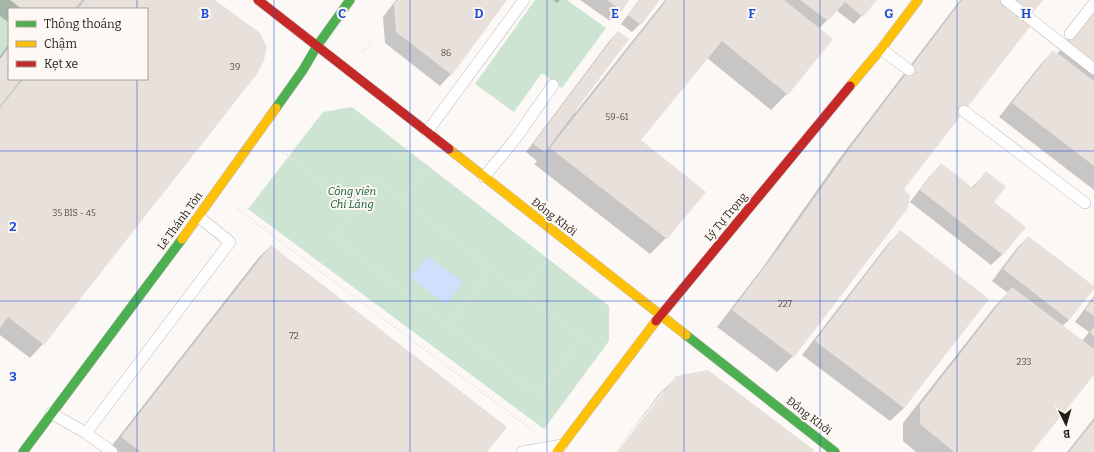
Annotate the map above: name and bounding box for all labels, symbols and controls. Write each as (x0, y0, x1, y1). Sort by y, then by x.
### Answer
text: B (201, 6, 209, 21)
text: C (338, 6, 346, 21)
text: D (474, 6, 484, 21)
text: E (611, 6, 619, 21)
text: F (748, 6, 756, 21)
text: G (884, 6, 894, 21)
text: H (1021, 6, 1031, 21)
legend (8, 8, 148, 80)
text: Thông thoáng (44, 17, 122, 31)
text: Chậm (44, 37, 77, 51)
house number: 86 (441, 48, 451, 58)
text: Kẹt xe (44, 57, 78, 71)
house number: 39 (230, 62, 240, 72)
house number: 59-61 (606, 112, 629, 122)
park label: Công viên Chi Lăng (328, 185, 377, 211)
street label: Lê Thánh Tôn (155, 189, 205, 253)
street label: Lý Tự Trọng (702, 190, 750, 244)
street label: Ðồng Khởi (529, 195, 580, 239)
house number: 35 BIS - 45 (52, 208, 96, 218)
text: 2 (9, 219, 17, 234)
house number: 227 (778, 299, 793, 309)
house number: 72 (289, 331, 299, 341)
house number: 233 (1017, 357, 1032, 367)
text: 3 (9, 369, 17, 384)
street label: Ðồng Khởi (784, 394, 835, 438)
north arrow (1046, 404, 1086, 444)
text: B (1063, 427, 1071, 440)

